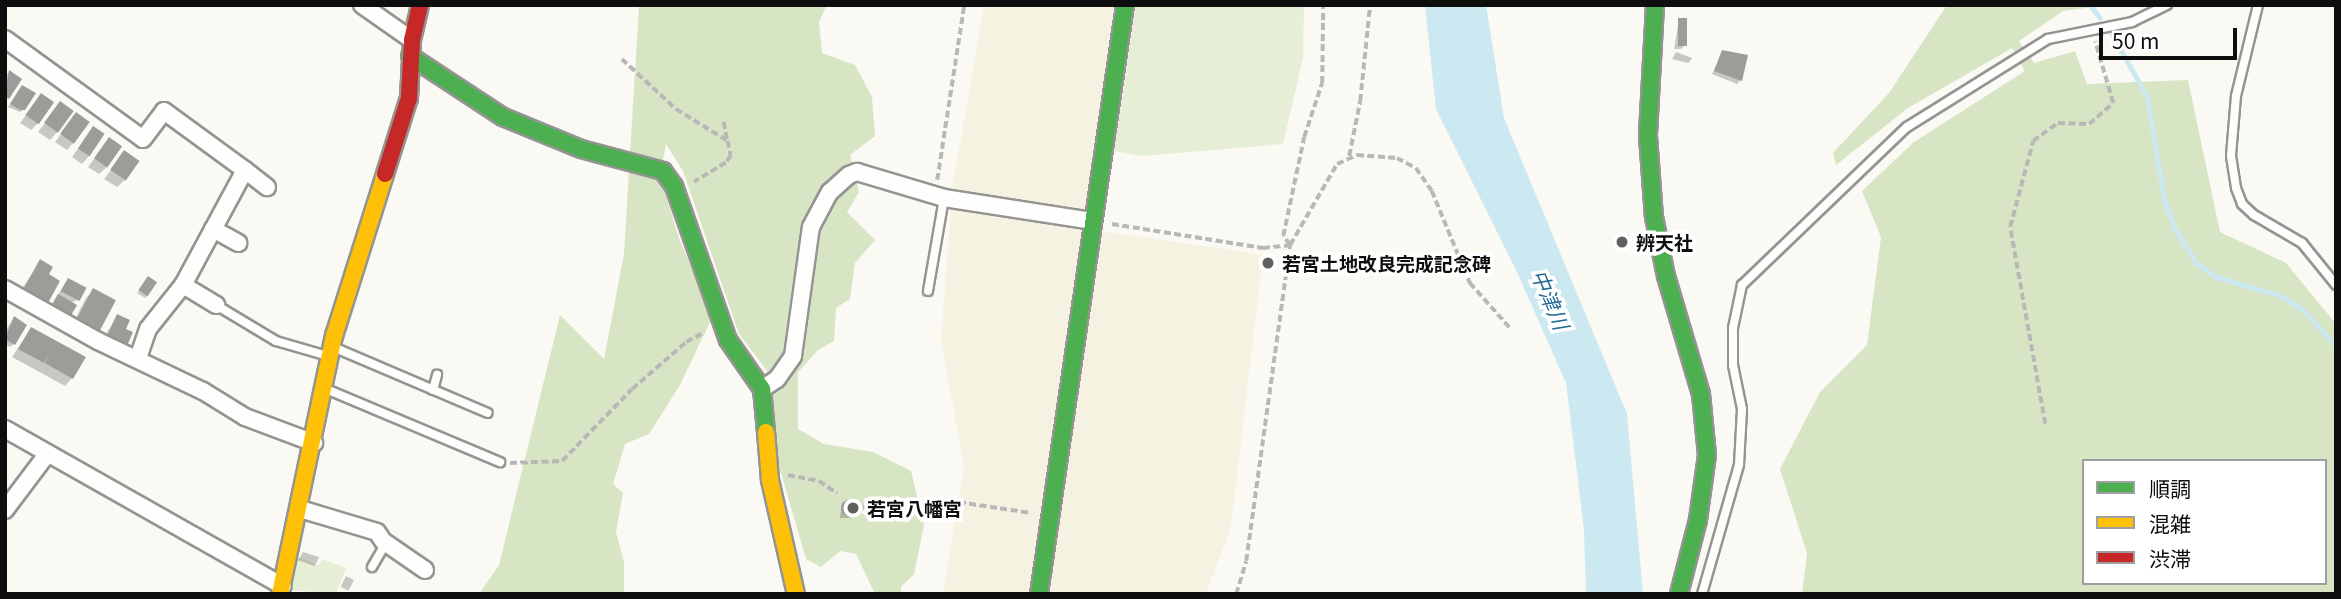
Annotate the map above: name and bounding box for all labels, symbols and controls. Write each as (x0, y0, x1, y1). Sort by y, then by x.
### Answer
scale bar (2103, 14, 2241, 58)
text: 50 m (2112, 25, 2159, 55)
place label: 辨天社 (1636, 231, 1693, 253)
marker: 辨天社 (1614, 234, 1630, 250)
place label: 若宮土地改良完成記念碑 (1282, 252, 1491, 274)
marker: 若宮土地改良完成記念碑 (1260, 255, 1276, 271)
water label: 中津川 (1527, 265, 1575, 333)
legend (2082, 459, 2327, 585)
text: 順調 (2149, 473, 2191, 503)
place label: 若宮八幡宮 (867, 497, 962, 519)
marker: 若宮八幡宮 (845, 500, 861, 516)
text: 混雑 (2149, 508, 2191, 538)
text: 渋滞 (2149, 543, 2191, 573)

